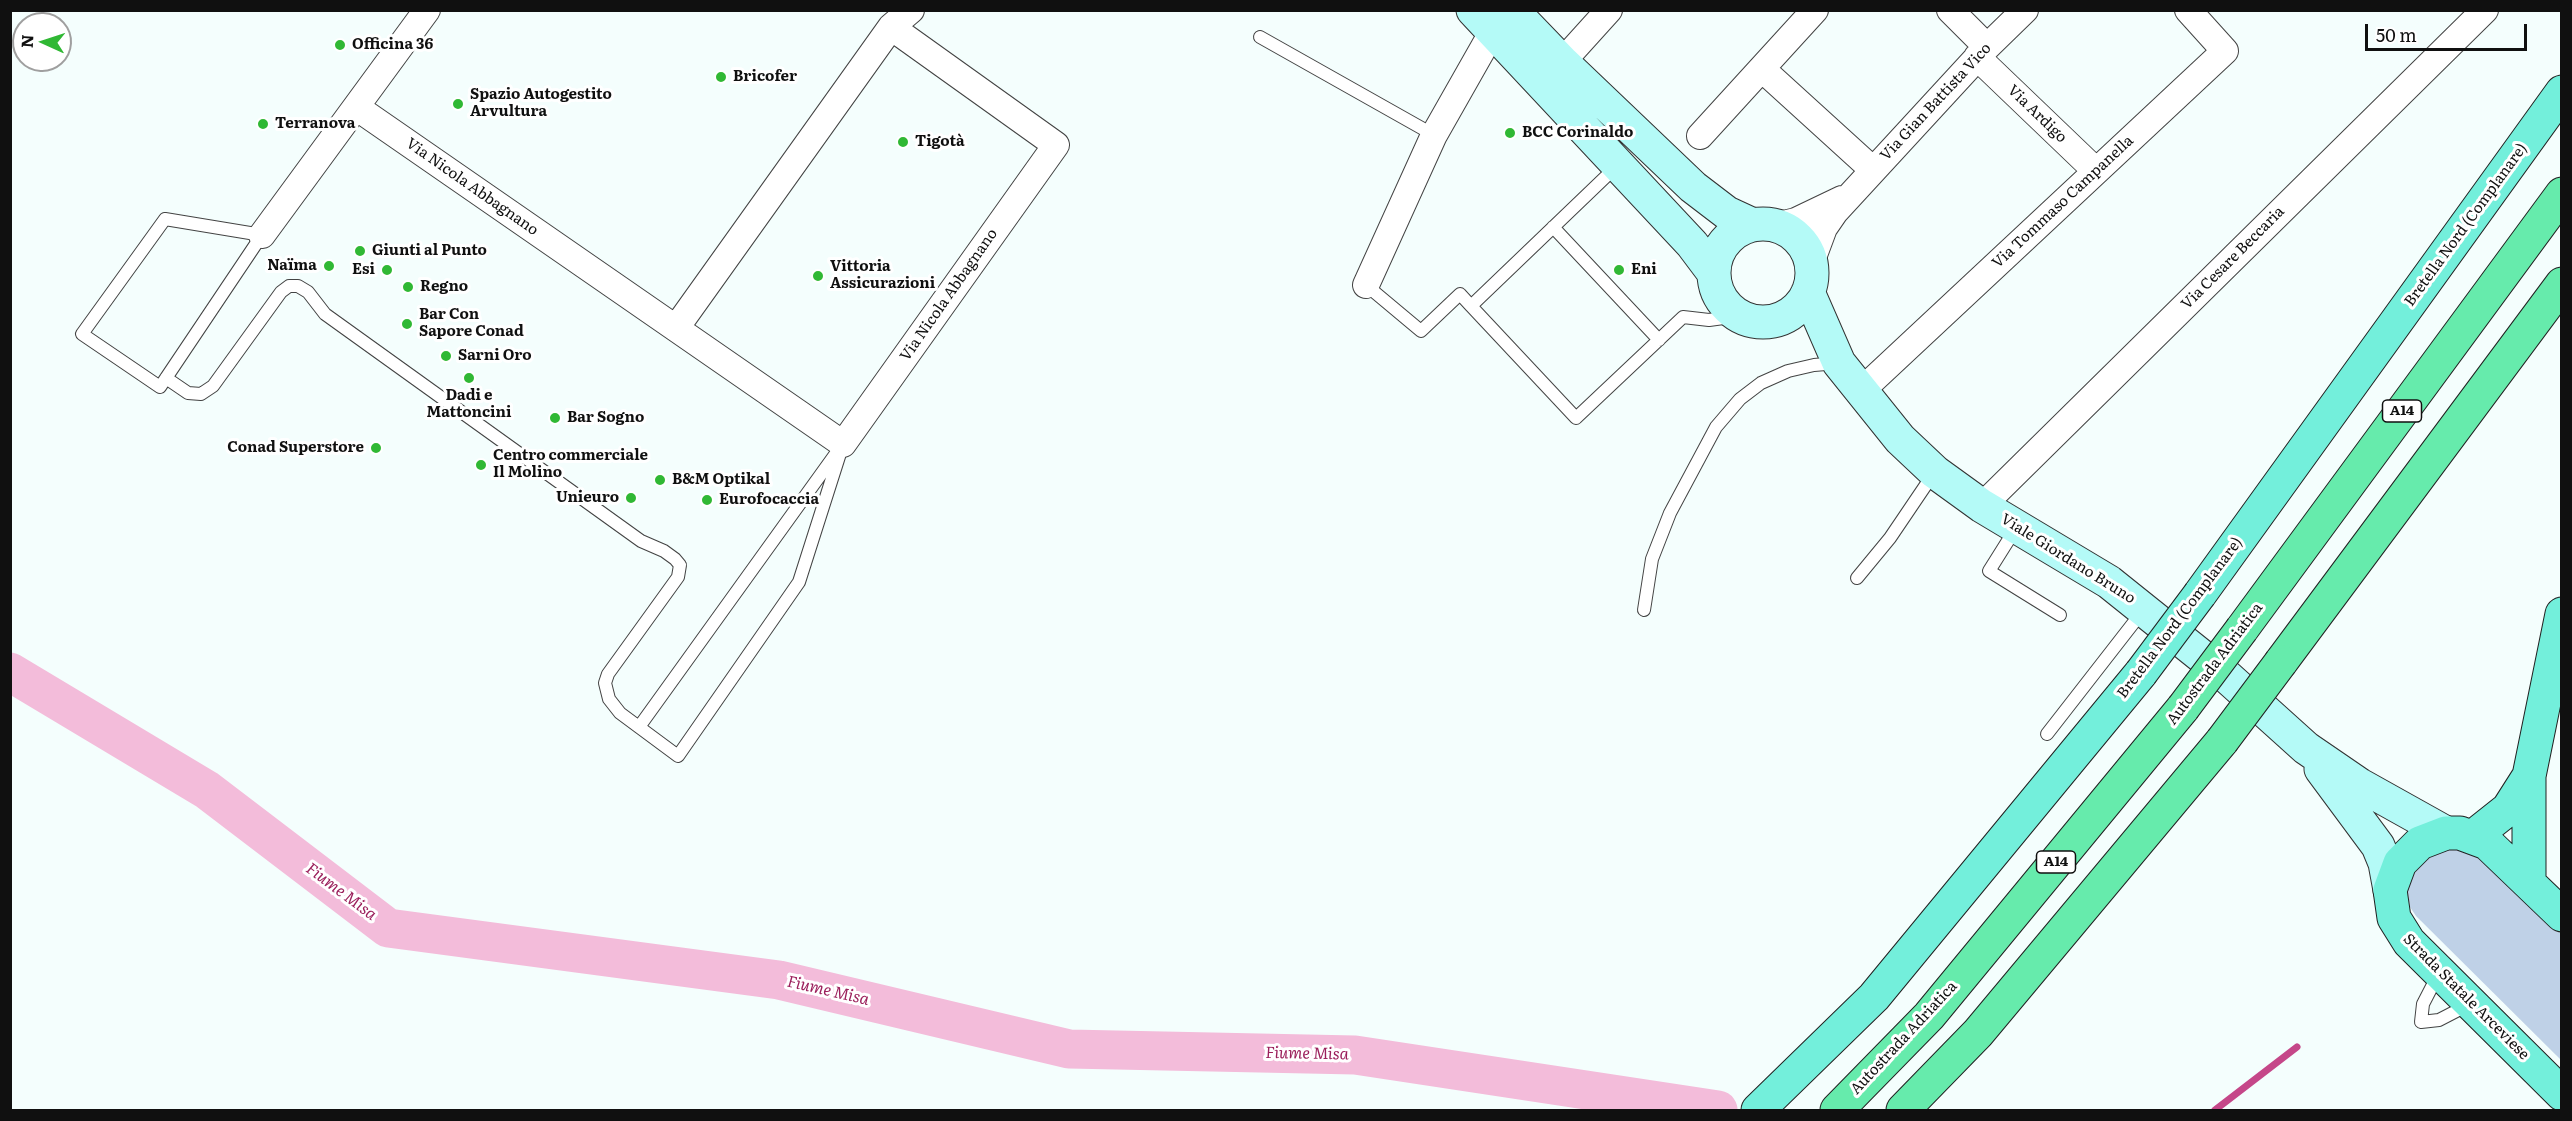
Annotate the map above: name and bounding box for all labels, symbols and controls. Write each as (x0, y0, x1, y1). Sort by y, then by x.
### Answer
north arrow (12, 12, 72, 72)
scale bar (2368, 12, 2530, 50)
text: 50 m (2376, 21, 2417, 48)
text: N (14, 34, 38, 49)
place label: Officina 36 (352, 36, 433, 54)
marker: Officina 36 (333, 38, 347, 52)
street label: Via Gian Battista Vico (1877, 39, 1995, 165)
place label: Bricofer (733, 68, 797, 86)
marker: Bricofer (714, 70, 728, 84)
street label: Via Ardigo (2004, 81, 2070, 147)
place label: Spazio Autogestito Arvultura (470, 86, 612, 121)
marker: Spazio Autogestito Arvultura (451, 97, 465, 111)
place label: Terranova (275, 115, 356, 133)
marker: Terranova (256, 117, 270, 131)
place label: BCC Corinaldo (1522, 124, 1633, 142)
marker: BCC Corinaldo (1503, 126, 1517, 140)
street label: Via Tommaso Campanella (1989, 132, 2137, 272)
place label: Tigotà (915, 133, 965, 151)
street label: Via Nicola Abbagnano (402, 134, 542, 240)
marker: Tigotà (896, 135, 910, 149)
street label: Bretella Nord (Complanare) (2401, 140, 2531, 310)
street label: Via Cesare Beccaria (2178, 203, 2288, 313)
street label: Via Nicola Abbagnano (896, 225, 1002, 365)
place label: Giunti al Punto (372, 242, 487, 260)
marker: Giunti al Punto (353, 244, 367, 258)
place label: Naïma (267, 257, 317, 275)
place label: Vittoria Assicurazioni (830, 258, 935, 293)
marker: Naïma (322, 259, 336, 273)
place label: Esi (352, 261, 375, 279)
place label: Eni (1631, 261, 1657, 279)
marker: Esi (380, 263, 394, 277)
marker: Eni (1612, 263, 1626, 277)
marker: Vittoria Assicurazioni (811, 269, 825, 283)
place label: Regno (420, 278, 468, 296)
marker: Regno (401, 280, 415, 294)
place label: Bar Con Sapore Conad (419, 306, 524, 341)
marker: Bar Con Sapore Conad (400, 317, 414, 331)
place label: Sarni Oro (458, 347, 532, 365)
marker: Sarni Oro (439, 349, 453, 363)
marker: Dadi e Mattoncini (462, 371, 476, 385)
place label: Dadi e Mattoncini (427, 387, 511, 422)
road number: A14 (2382, 400, 2422, 422)
place label: Bar Sogno (567, 409, 644, 427)
marker: Bar Sogno (548, 411, 562, 425)
place label: Conad Superstore (227, 439, 364, 457)
marker: Conad Superstore (369, 441, 383, 455)
place label: Centro commerciale Il Molino (493, 447, 648, 482)
marker: Centro commerciale Il Molino (474, 458, 488, 472)
place label: B&M Optikal (672, 471, 770, 489)
marker: B&M Optikal (653, 473, 667, 487)
place label: Unieuro (556, 489, 619, 507)
marker: Unieuro (624, 491, 638, 505)
place label: Eurofocaccia (719, 491, 819, 509)
marker: Eurofocaccia (700, 493, 714, 507)
street label: Viale Giordano Bruno (1997, 510, 2139, 608)
street label: Bretella Nord (Complanare) (2114, 534, 2246, 702)
street label: Autostrada Adriatica (2163, 599, 2267, 729)
road number: A14 (2036, 851, 2076, 873)
water label: Fiume Misa (302, 859, 380, 925)
street label: Strada Statale Arceviese (2399, 930, 2533, 1064)
water label: Fiume Misa (785, 972, 871, 1010)
street label: Autostrada Adriatica (1847, 978, 1961, 1098)
water label: Fiume Misa (1265, 1044, 1349, 1064)

